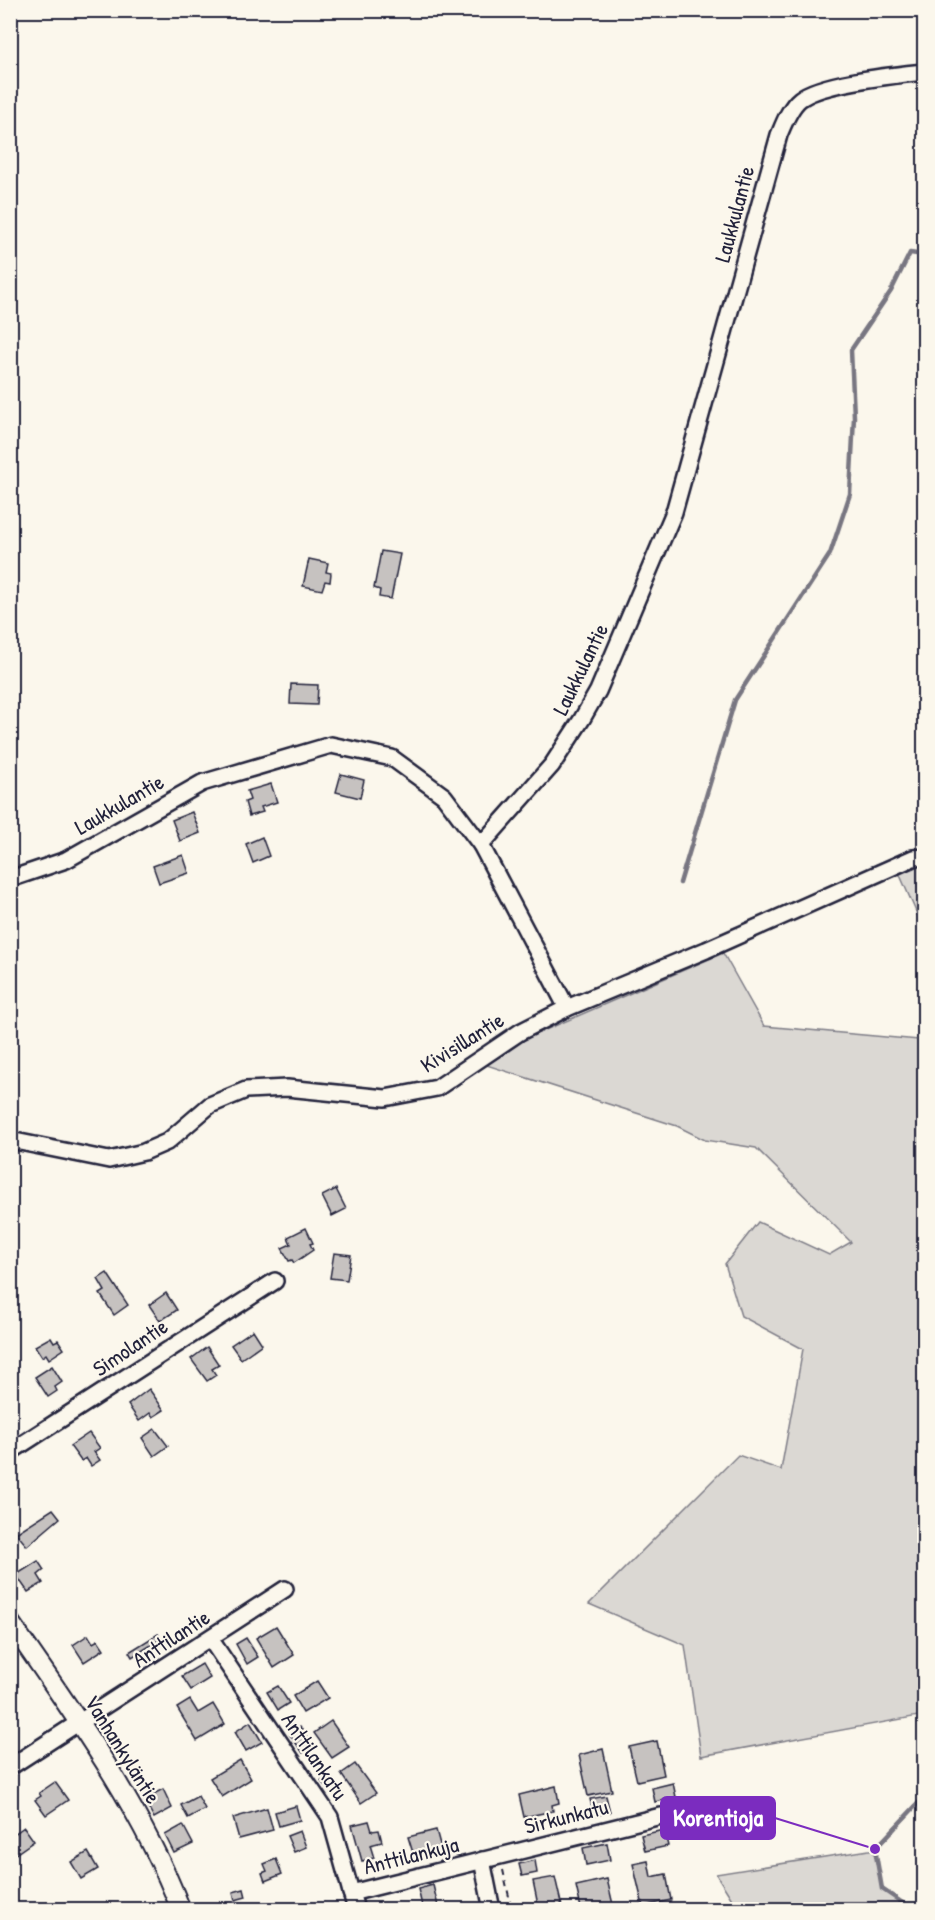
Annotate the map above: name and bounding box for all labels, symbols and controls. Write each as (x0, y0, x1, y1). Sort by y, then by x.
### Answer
street label: Laukkulantie (707, 162, 761, 265)
street label: Laukkulantie (545, 618, 615, 720)
street label: Laukkulantie (69, 766, 169, 842)
street label: Kivisillantie (415, 1005, 510, 1079)
street label: Simolantie (87, 1311, 174, 1383)
street label: Anttilantie (127, 1602, 216, 1674)
street label: Vanhankyläntie (78, 1689, 168, 1809)
street label: Anttilankatu (275, 1706, 355, 1806)
street label: Sirkunkatu (521, 1791, 611, 1841)
callout: Korentioja (661, 1797, 775, 1839)
text: Korentioja (673, 1801, 764, 1833)
street label: Anttilankuja (360, 1829, 462, 1881)

